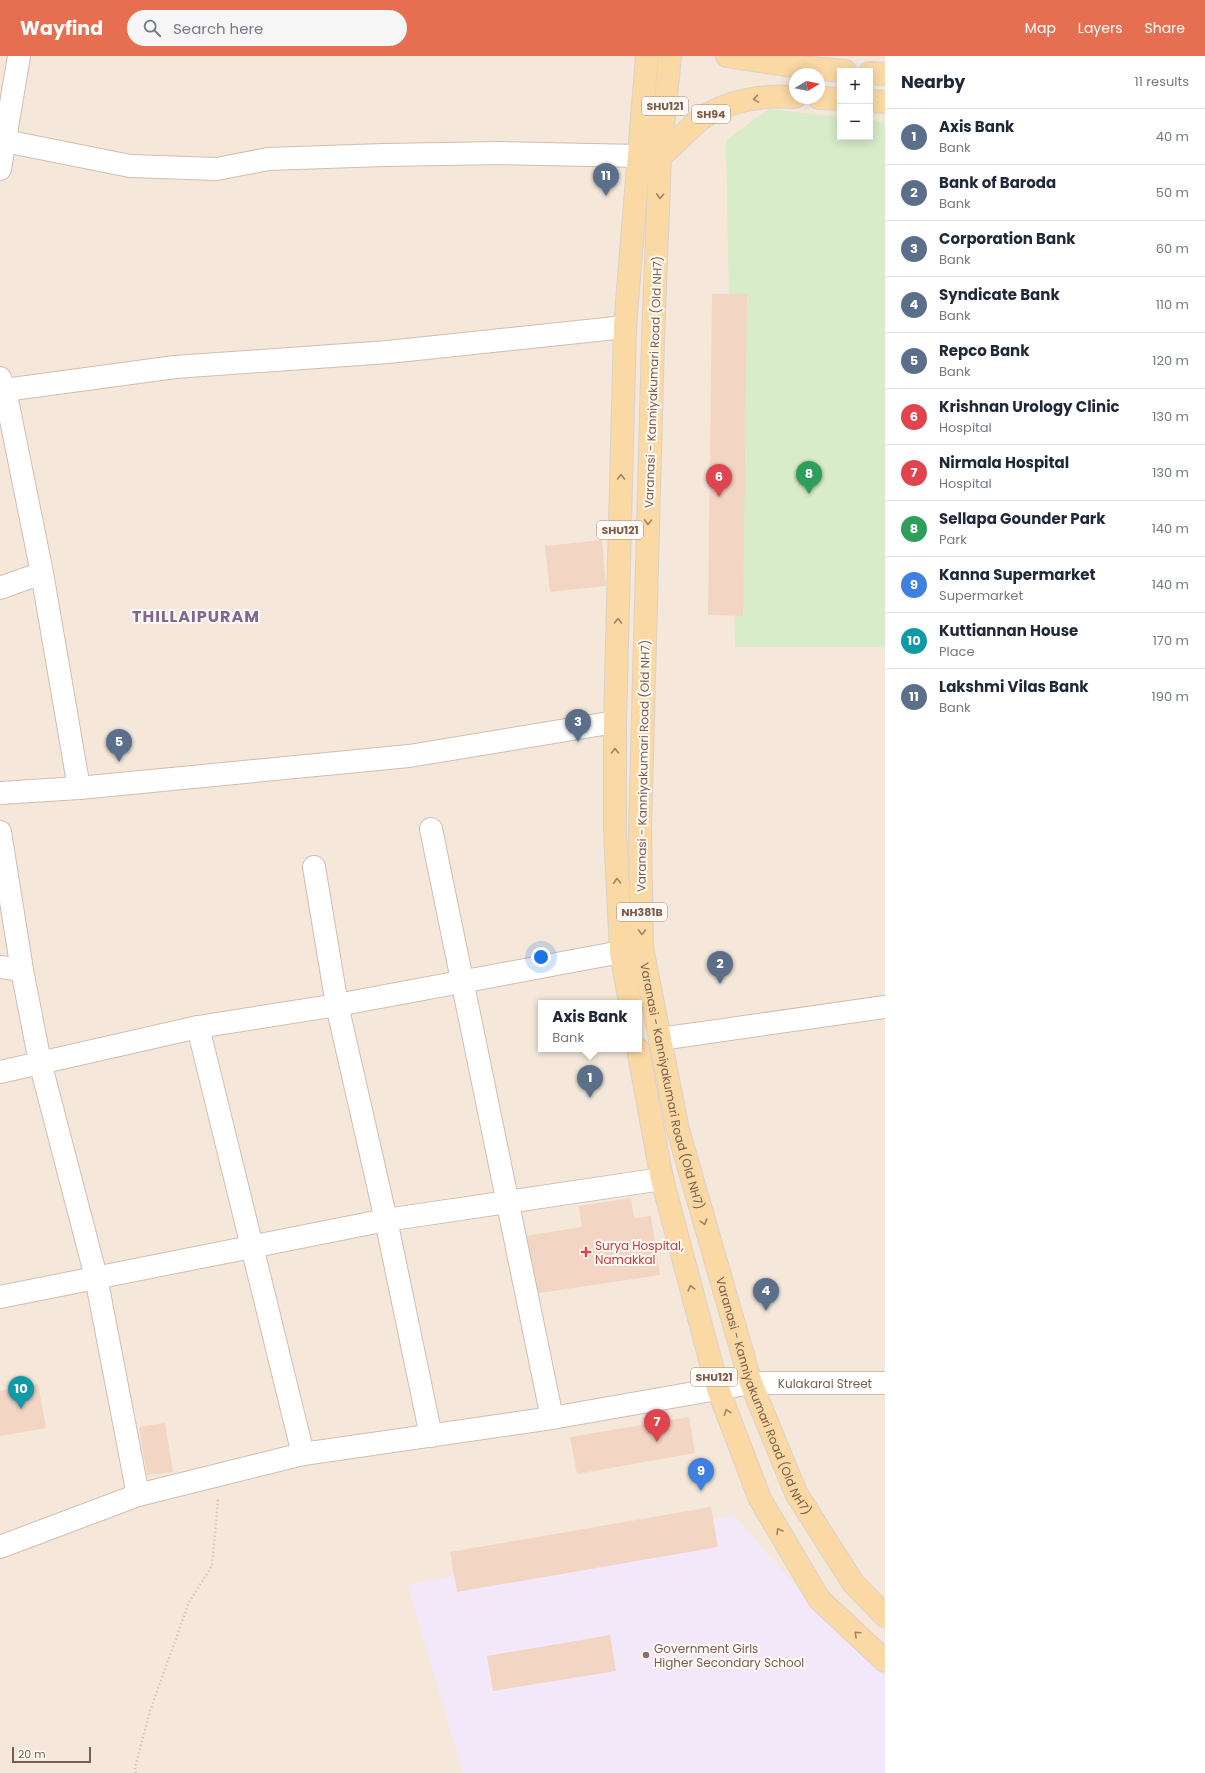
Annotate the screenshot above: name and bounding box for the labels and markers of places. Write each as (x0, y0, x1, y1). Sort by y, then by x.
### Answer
pin: 11 (593, 163, 619, 196)
pin: 8 (796, 461, 822, 494)
pin: 6 (706, 464, 732, 497)
pin: 3 (565, 709, 591, 742)
pin: 5 (106, 729, 132, 762)
pin: 2 (707, 951, 733, 984)
pin: 1 (577, 1065, 603, 1098)
place label: Surya Hospital, Namakkal (595, 1237, 684, 1268)
marker: Surya Hospital, Namakkal (580, 1246, 592, 1258)
pin: 4 (753, 1278, 779, 1311)
pin: 10 (8, 1376, 34, 1409)
pin: 7 (644, 1409, 670, 1442)
pin: 9 (688, 1458, 714, 1491)
place label: Government Girls Higher Secondary School (654, 1640, 804, 1671)
marker: Government Girls Higher Secondary School (641, 1650, 651, 1660)

